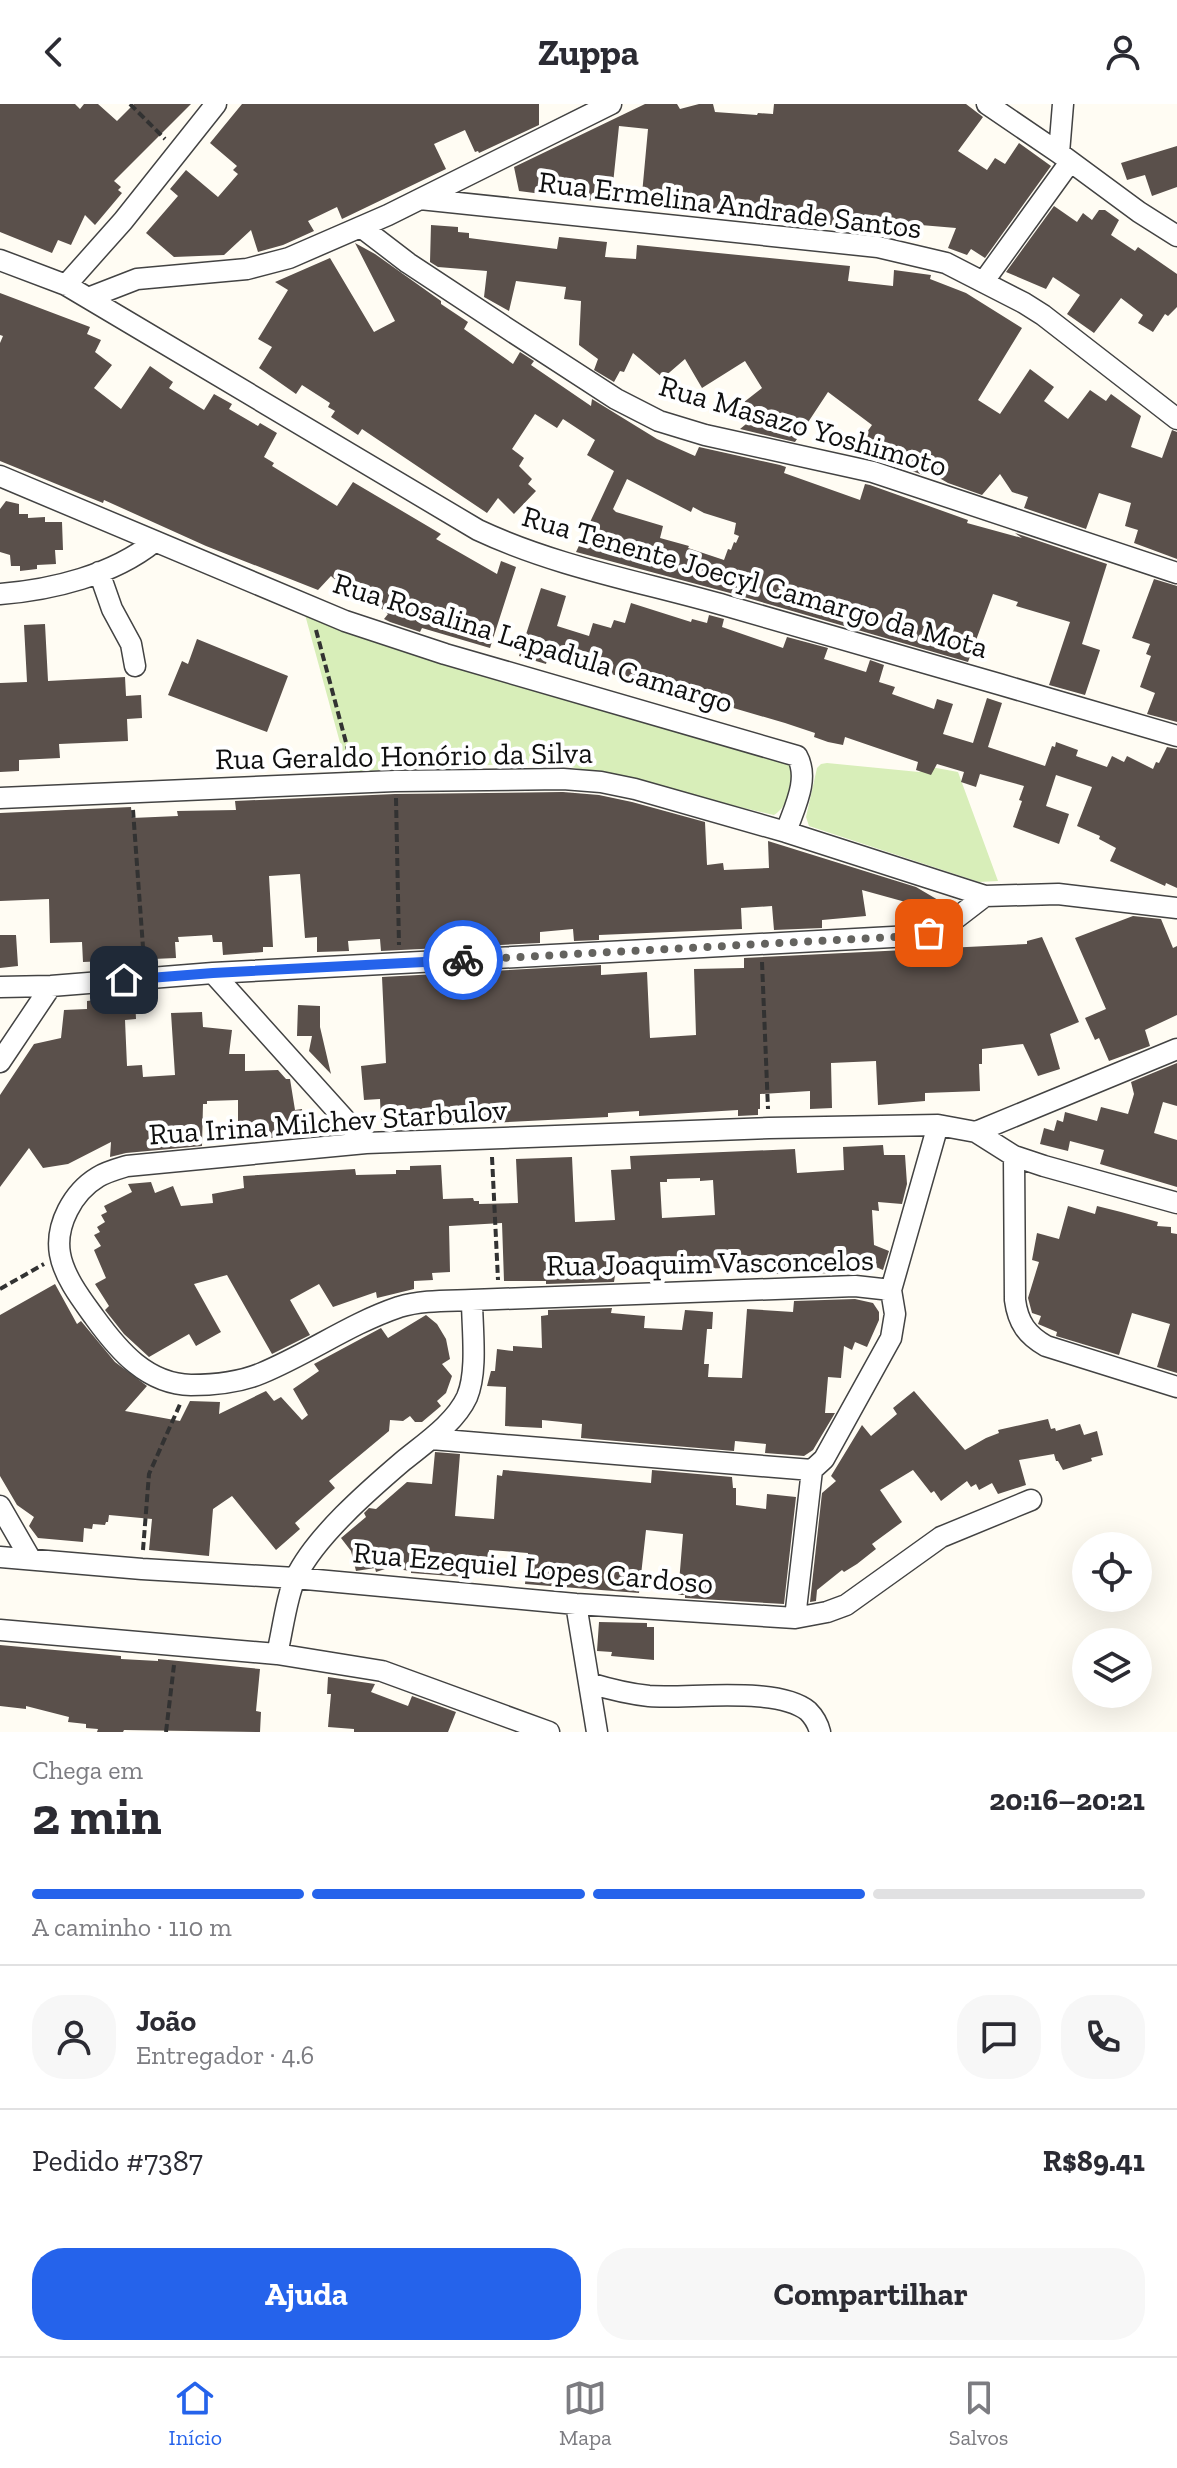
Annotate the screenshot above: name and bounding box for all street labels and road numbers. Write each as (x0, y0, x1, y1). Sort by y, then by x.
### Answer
street label: Rua Ermelina Andrade Santos (536, 164, 924, 246)
street label: Rua Masazo Yoshimoto (655, 368, 951, 484)
street label: Rua Tenente Joecyl Camargo da Mota (518, 498, 992, 666)
street label: Rua Rosalina Lapadula Camargo (329, 565, 737, 721)
street label: Rua Geraldo Honório da Silva (215, 735, 593, 777)
street label: Rua Irina Milchev Starbulov (147, 1092, 509, 1152)
street label: Rua Joaquim Vasconcelos (546, 1242, 874, 1284)
street label: Rua Ezequiel Lopes Cardoso (351, 1534, 715, 1602)

